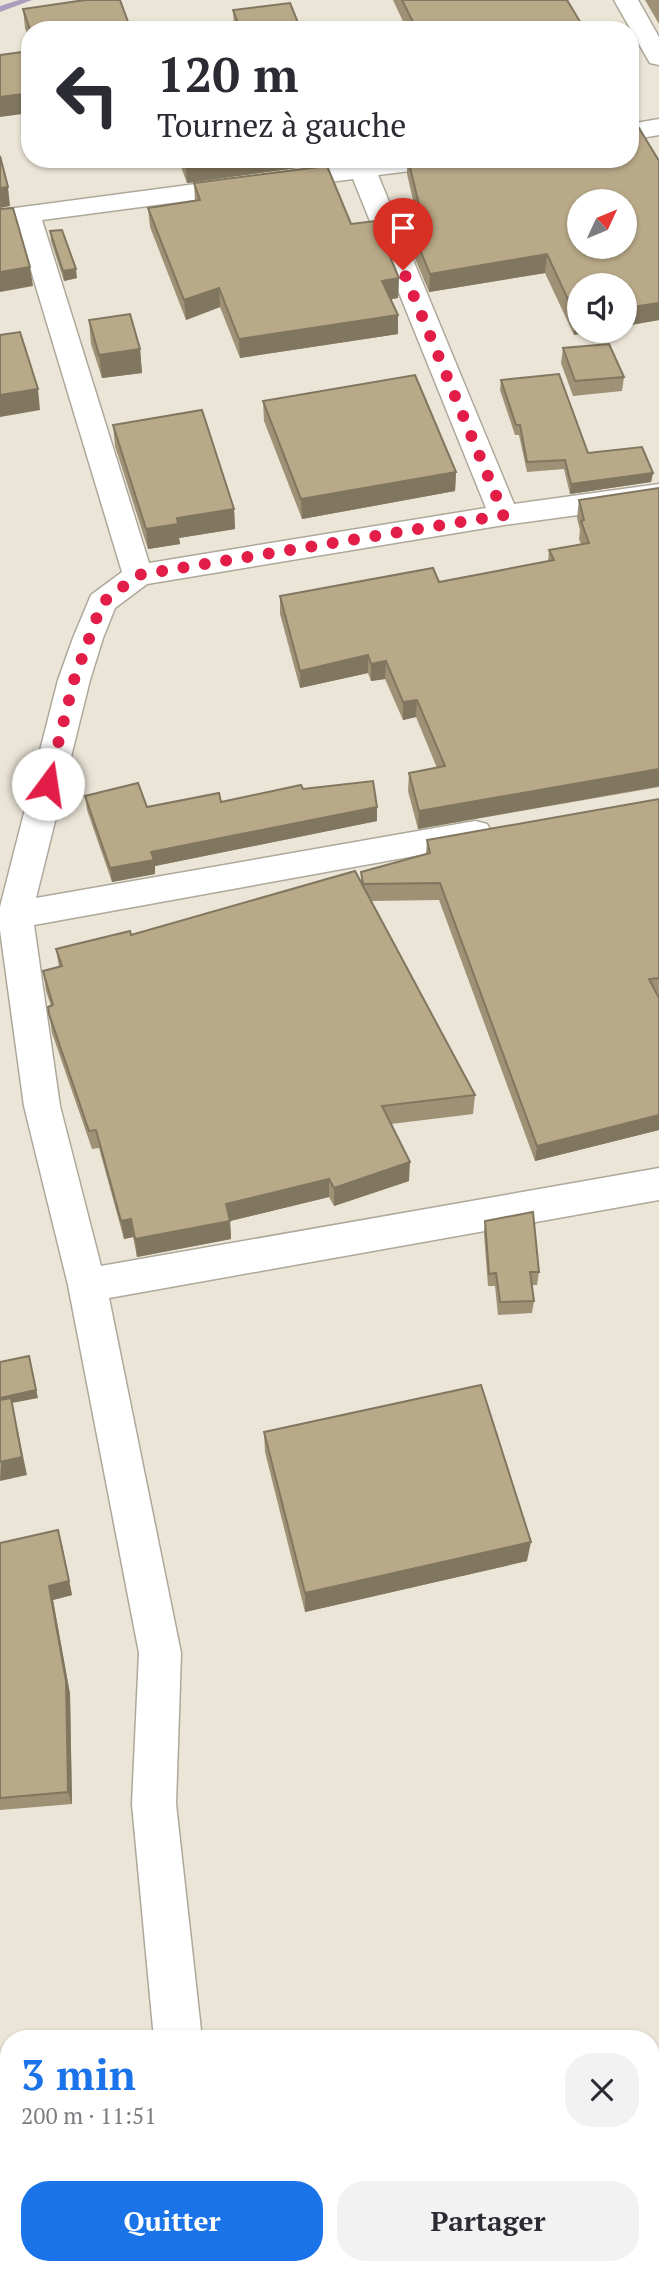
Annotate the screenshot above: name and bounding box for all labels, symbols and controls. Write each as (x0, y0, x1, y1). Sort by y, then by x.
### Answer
text: 120 m (157, 41, 299, 106)
icon: left (42, 49, 133, 140)
text: Tournez à gauche (157, 104, 406, 146)
north arrow (567, 189, 637, 259)
map controls (567, 189, 637, 343)
pin (373, 198, 433, 270)
icon: arrive (384, 209, 422, 247)
button: sound (567, 273, 637, 343)
position arrow (11, 747, 85, 821)
text: 3 min (21, 2046, 136, 2102)
button: close (565, 2053, 639, 2127)
text: 200 m · 11:51 (21, 2100, 156, 2131)
button: Quitter (21, 2181, 323, 2261)
button: Partager (337, 2181, 639, 2261)

